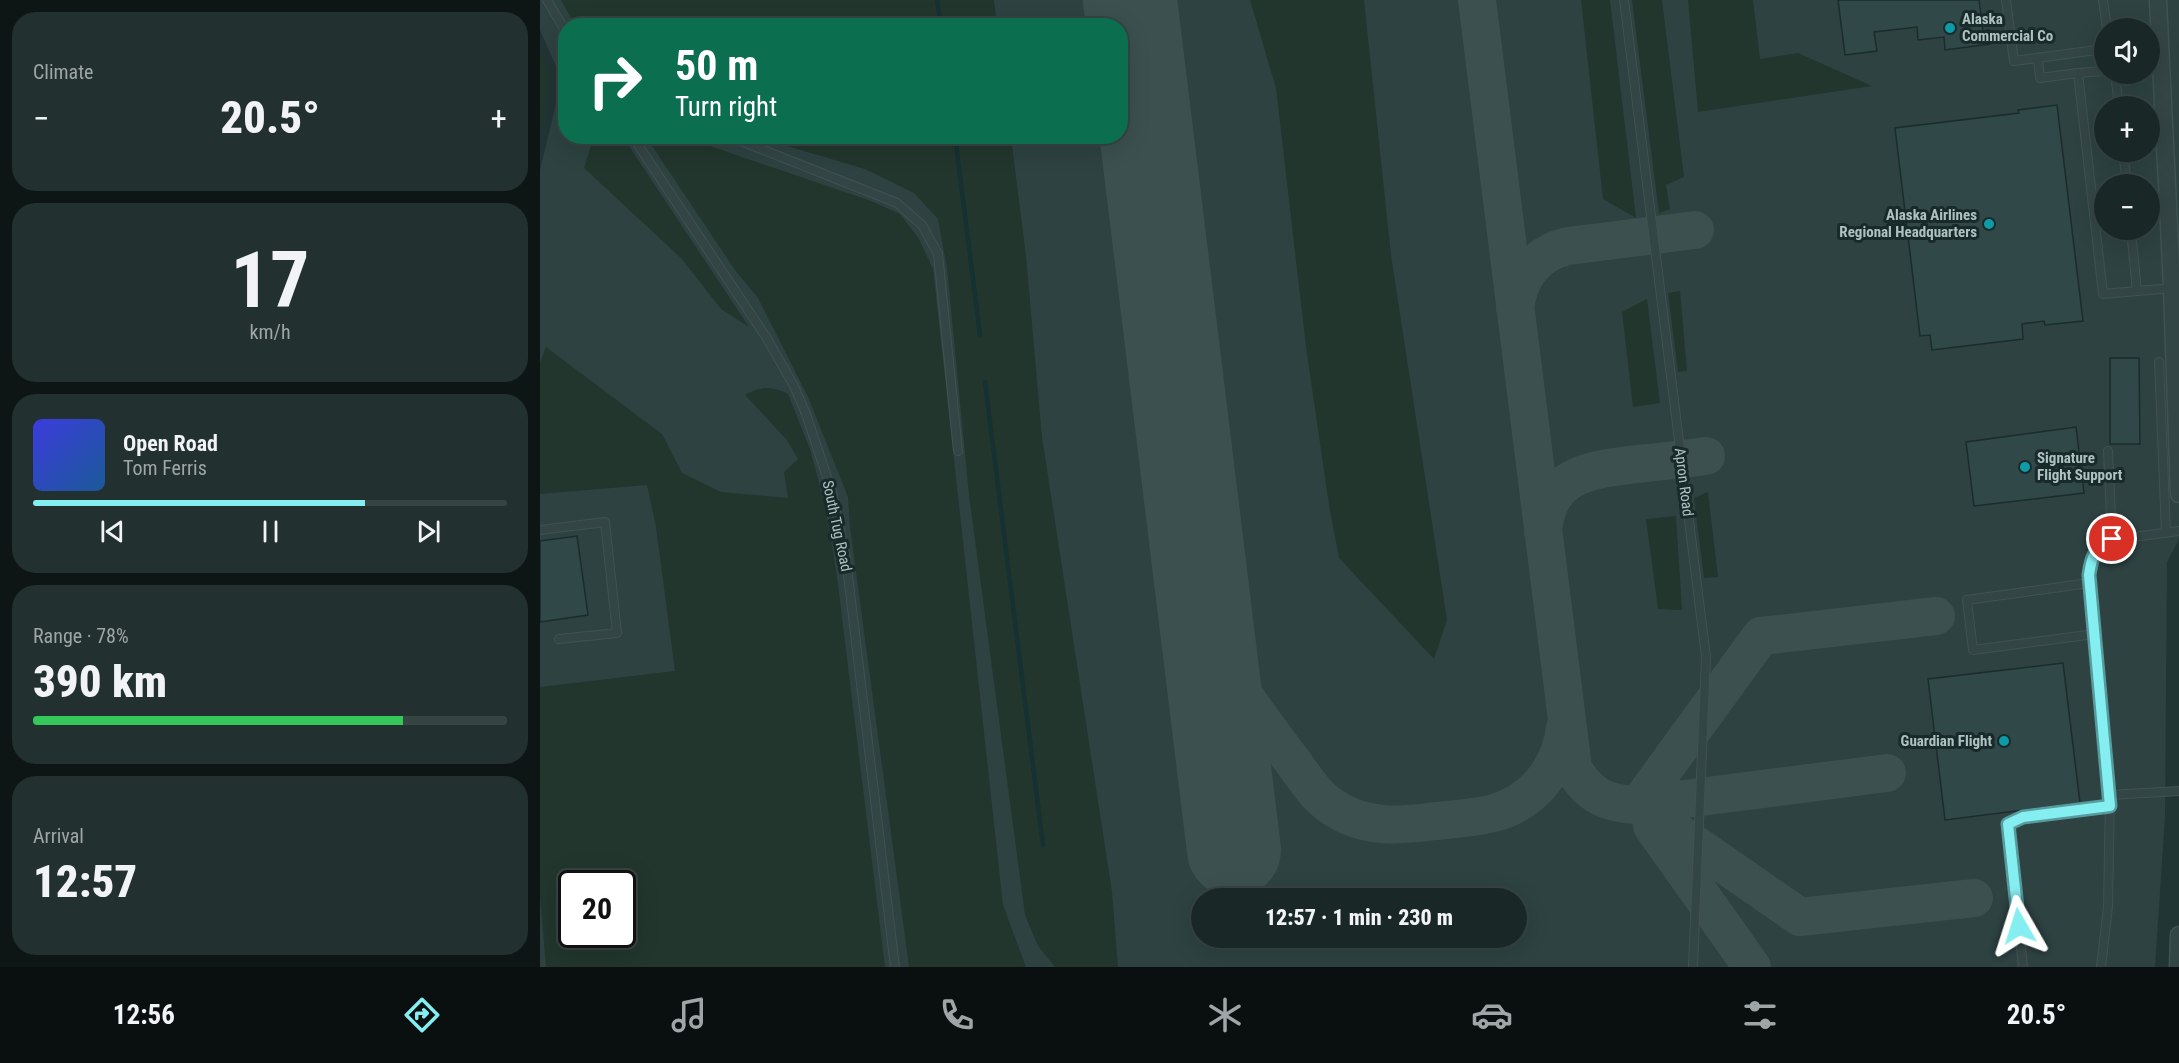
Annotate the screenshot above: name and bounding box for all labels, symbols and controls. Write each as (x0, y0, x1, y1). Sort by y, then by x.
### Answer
place label: Alaska Commercial Co (1962, 10, 2053, 45)
map controls (2094, 18, 2160, 240)
button: sound (2094, 18, 2160, 84)
marker: Alaska Commercial Co (1943, 21, 1957, 35)
text: 50 m (675, 41, 758, 90)
icon: right (576, 42, 654, 120)
text: Climate (33, 60, 93, 84)
text: 20.5° (220, 91, 320, 144)
text: Turn right (675, 91, 777, 123)
button: + (2094, 96, 2160, 162)
text: − (33, 99, 50, 138)
text: + (491, 99, 507, 138)
button: − (2094, 174, 2160, 240)
place label: Alaska Airlines Regional Headquarters (1839, 206, 1977, 241)
marker: Alaska Airlines Regional Headquarters (1982, 217, 1996, 231)
text: 17 (231, 235, 309, 326)
text: km/h (249, 320, 291, 344)
text: Open Road (123, 431, 218, 456)
street label: Apron Road (1671, 447, 1697, 517)
place label: Signature Flight Support (2037, 449, 2123, 484)
text: Tom Ferris (123, 456, 207, 480)
marker: Signature Flight Support (2018, 460, 2032, 474)
street label: South Tug Road (819, 479, 855, 573)
pin (2086, 513, 2137, 564)
icon: previous (96, 515, 129, 548)
icon: pause (254, 515, 287, 548)
icon: next (412, 515, 445, 548)
icon: arrive (2095, 522, 2128, 555)
text: Range · 78% (33, 624, 129, 648)
text: 390 km (33, 655, 167, 708)
place label: Guardian Flight (1901, 732, 1992, 750)
marker: Guardian Flight (1997, 734, 2011, 748)
text: Arrival (33, 824, 84, 848)
text: 12:57 (33, 855, 137, 908)
speed limit sign: 20 (558, 870, 636, 948)
position arrow (1987, 894, 2051, 958)
text: 12:57 · 1 min · 230 m (1265, 905, 1453, 930)
icon: directions (401, 994, 443, 1036)
icon: music (668, 994, 710, 1036)
icon: phone (936, 994, 978, 1036)
icon: climate (1204, 994, 1246, 1036)
icon: car (1471, 994, 1513, 1036)
icon: filters (1739, 994, 1781, 1036)
text: 12:56 (113, 999, 175, 1031)
text: 20.5° (2007, 999, 2066, 1031)

